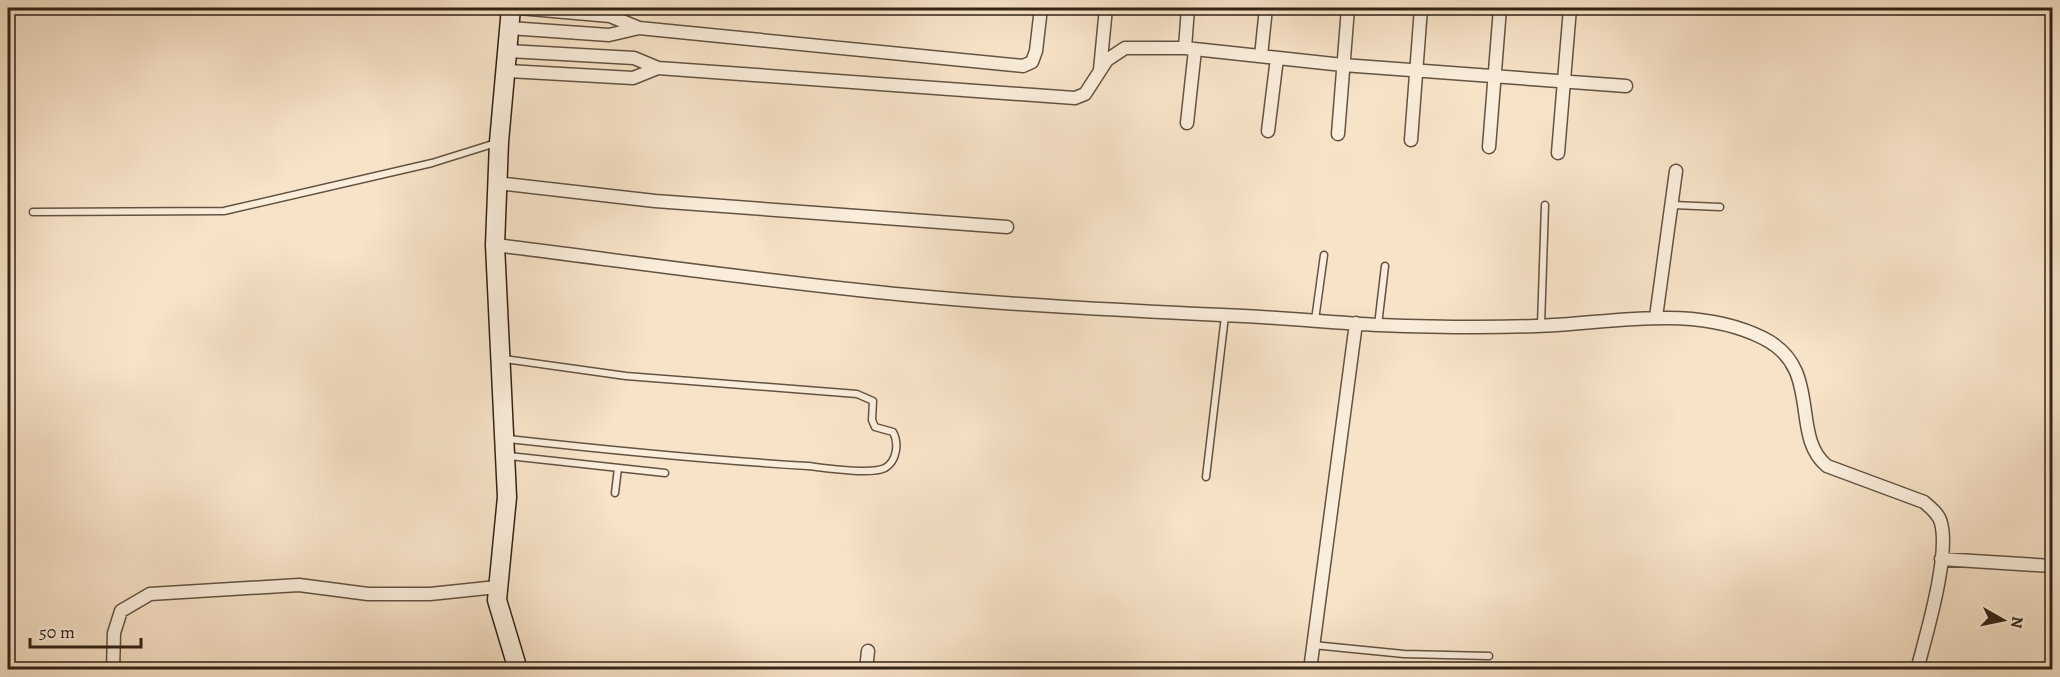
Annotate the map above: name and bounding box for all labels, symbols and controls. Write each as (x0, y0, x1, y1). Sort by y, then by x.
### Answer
north arrow (1973, 590, 2033, 650)
scale bar (30, 611, 141, 649)
text: N (2005, 615, 2029, 630)
text: 50 m (39, 620, 75, 644)

